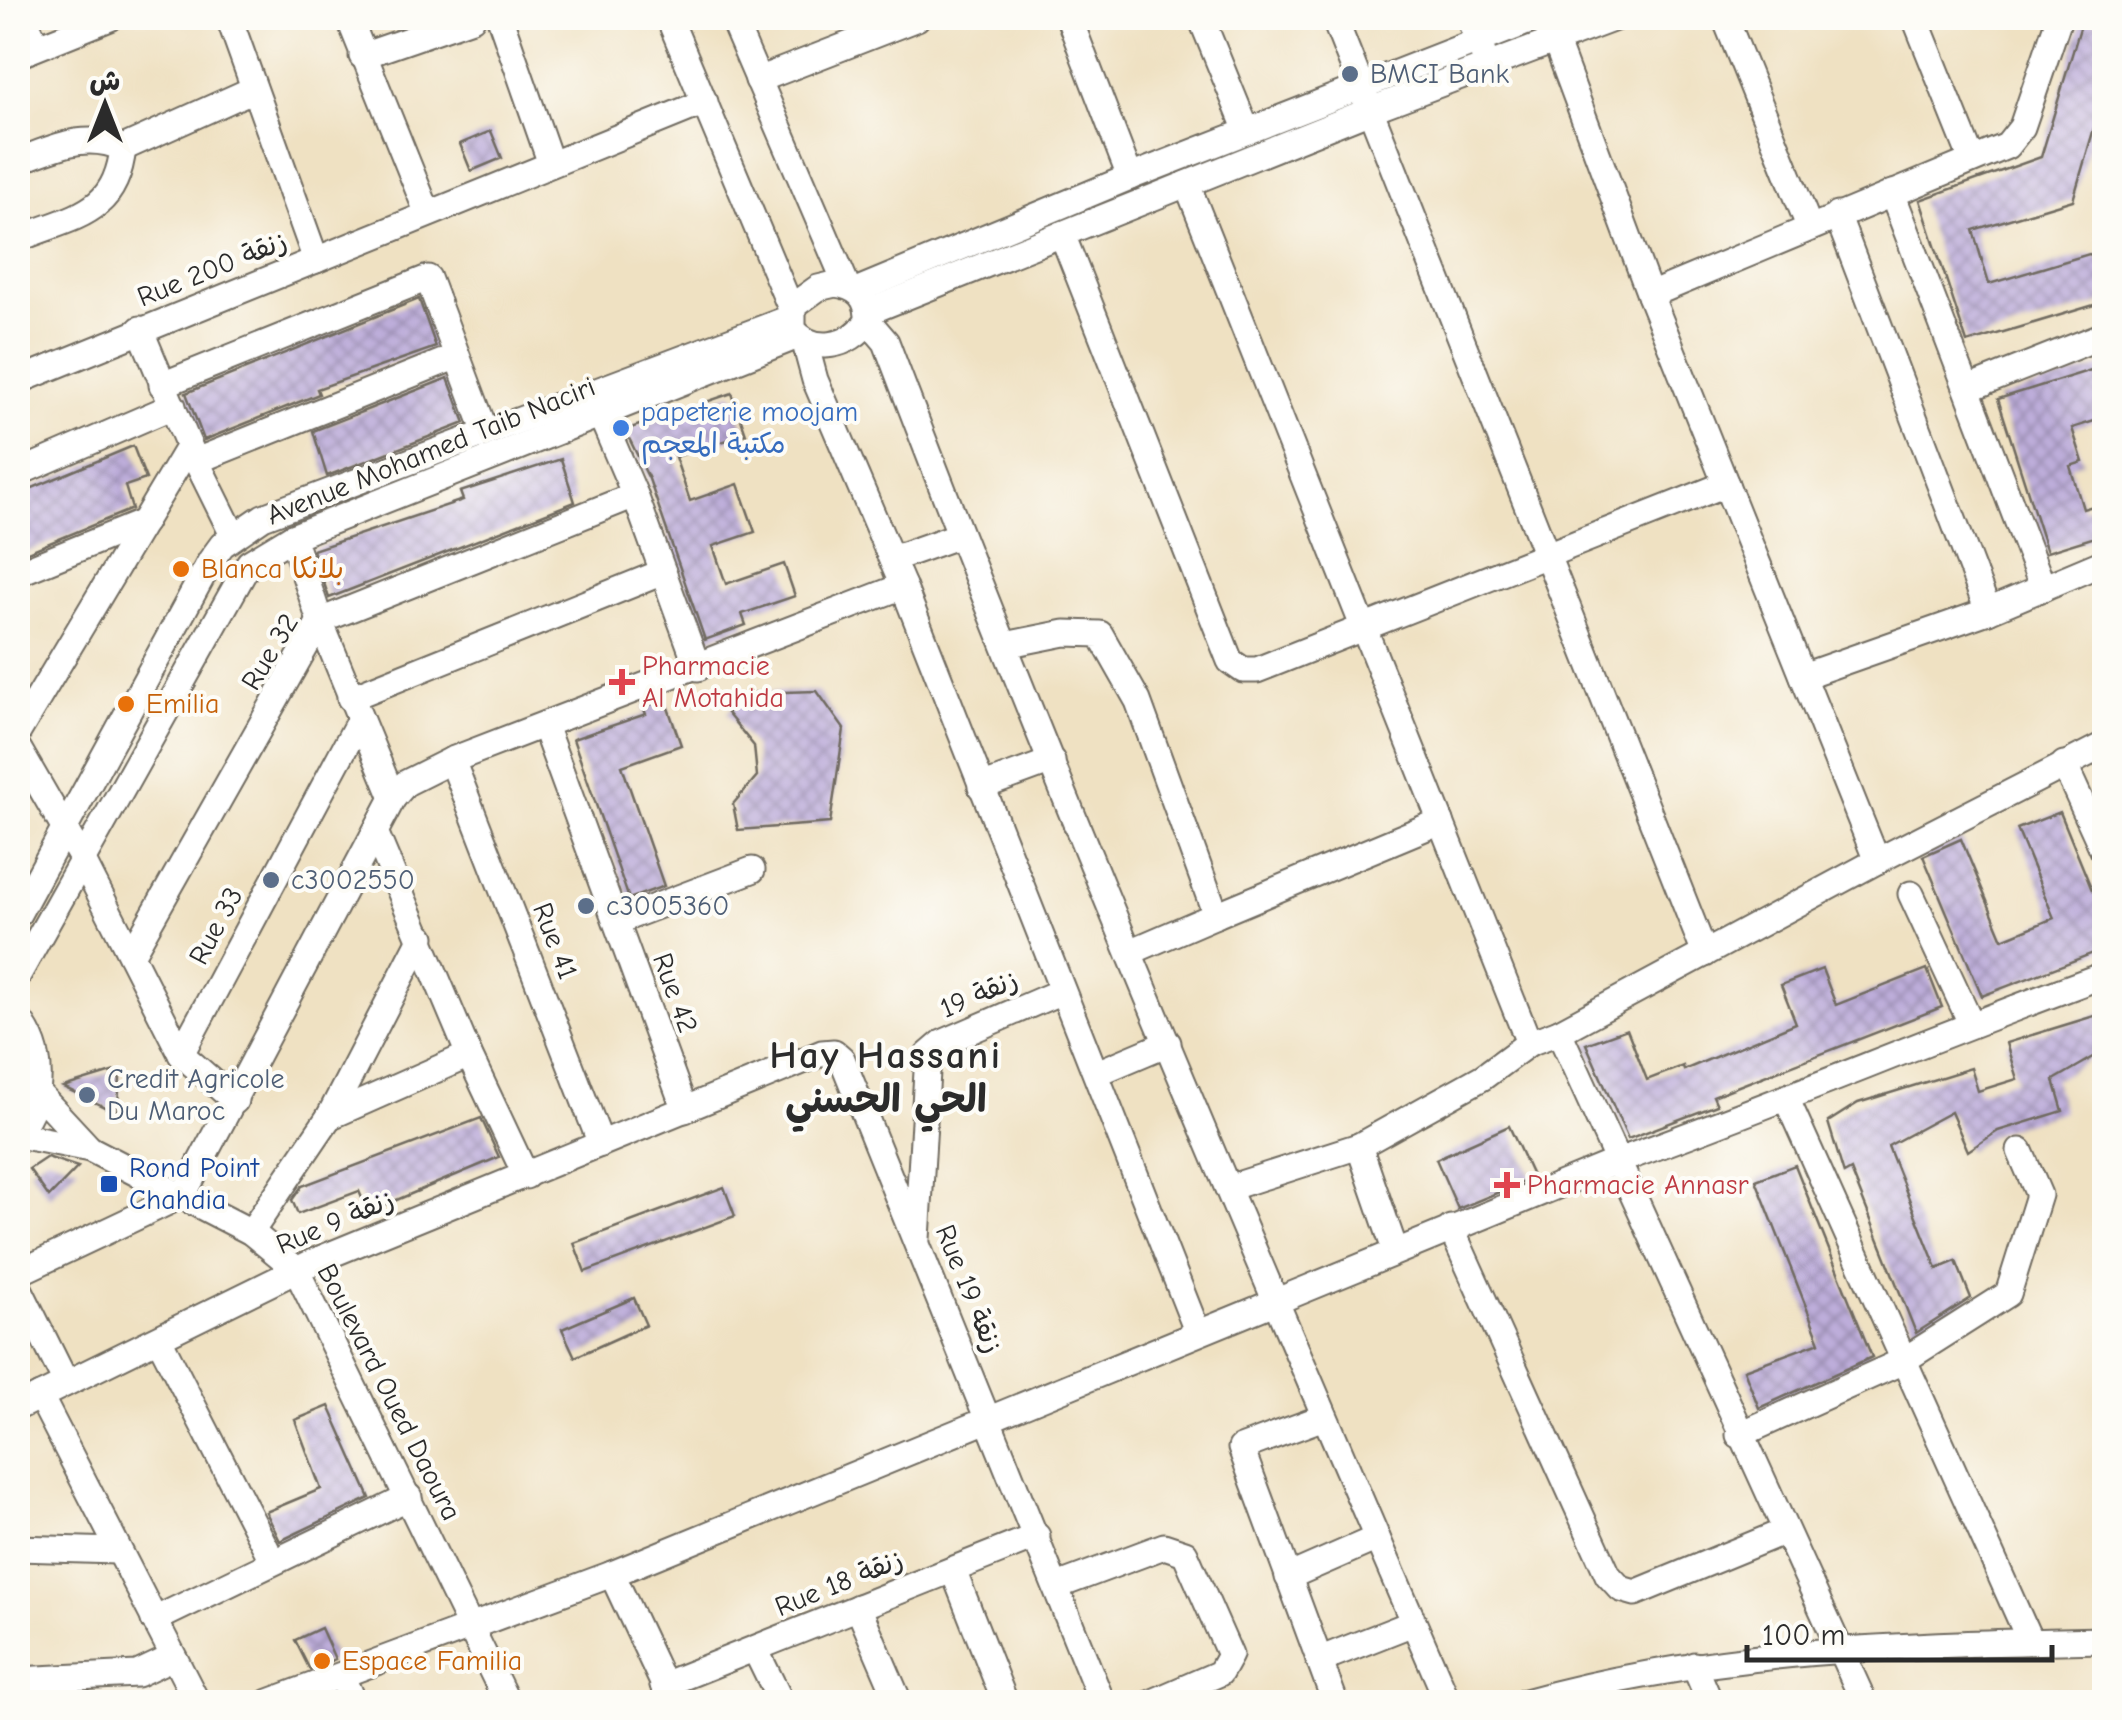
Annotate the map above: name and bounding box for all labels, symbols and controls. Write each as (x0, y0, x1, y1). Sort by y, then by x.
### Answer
north arrow (55, 55, 155, 155)
place label: BMCI Bank (1370, 58, 1510, 90)
marker: BMCI Bank (1339, 63, 1361, 85)
text: ش (90, 65, 120, 97)
street label: Rue 200 زنقة (133, 224, 291, 314)
street label: Avenue Mohamed Taib Naciri (262, 370, 600, 532)
place label: papeterie moojam مكتبة المعجم (641, 396, 858, 465)
marker: papeterie moojam مكتبة المعجم (610, 417, 632, 439)
place label: Blanca بلانكا (201, 553, 344, 586)
marker: Blanca بلانكا (170, 558, 192, 580)
street label: Rue 32 (235, 608, 305, 696)
place label: Pharmacie Al Motahida (642, 650, 784, 714)
marker: Pharmacie Al Motahida (611, 671, 633, 693)
place label: Emilia (146, 688, 219, 720)
marker: Emilia (115, 693, 137, 715)
place label: c3002550 (291, 864, 415, 896)
marker: c3002550 (260, 869, 282, 891)
street label: Rue 33 (182, 882, 250, 970)
place label: c3005360 (606, 890, 729, 922)
marker: c3005360 (575, 895, 597, 917)
street label: Rue 41 (526, 898, 584, 984)
street label: Rue 42 (646, 949, 704, 1037)
street label: 19 زنقة (935, 963, 1023, 1025)
district label: Hay Hassani الحي الحسني (770, 1034, 1002, 1132)
place label: Credit Agricole Du Maroc (107, 1063, 284, 1127)
marker: Credit Agricole Du Maroc (76, 1084, 98, 1106)
place label: Rond Point Chahdia (129, 1152, 260, 1216)
place label: Pharmacie Annasr (1527, 1169, 1749, 1201)
marker: Rond Point Chahdia (98, 1173, 120, 1195)
marker: Pharmacie Annasr (1496, 1174, 1518, 1196)
street label: Rue 9 زنقة (271, 1183, 399, 1261)
street label: Rue 19 زنقة (929, 1220, 1009, 1358)
street label: Boulevard Oued Daoura (310, 1258, 468, 1526)
street label: Rue 18 زنقة (770, 1543, 908, 1623)
scale bar (1747, 1600, 2052, 1662)
text: 100 m (1762, 1618, 1845, 1653)
place label: Espace Familia (342, 1645, 522, 1677)
marker: Espace Familia (311, 1650, 333, 1672)

